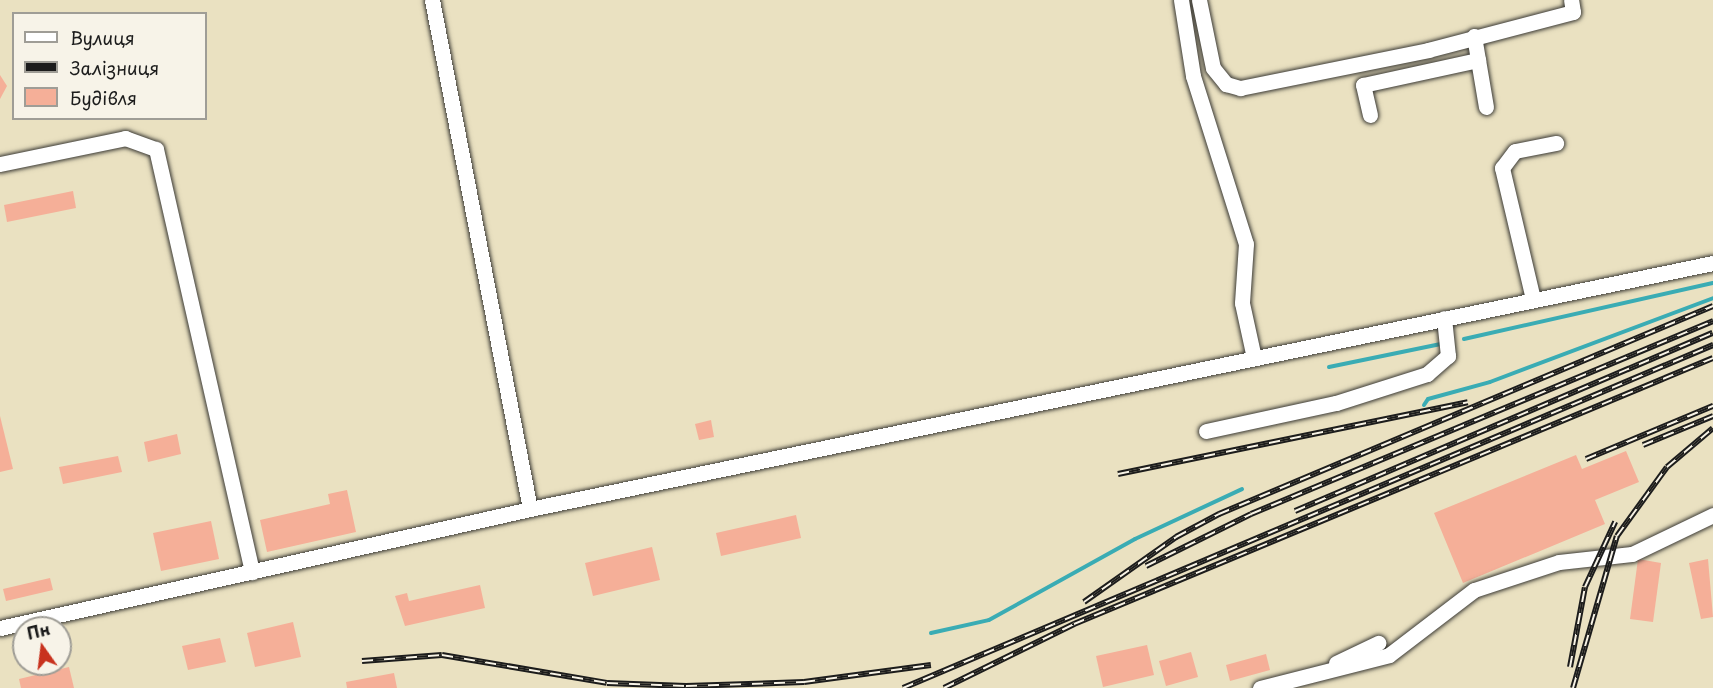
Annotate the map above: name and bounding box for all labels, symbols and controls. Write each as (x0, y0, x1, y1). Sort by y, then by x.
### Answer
legend (12, 12, 207, 120)
text: Вулиця (70, 24, 135, 51)
text: Залізниця (70, 54, 159, 81)
text: Будівля (70, 84, 137, 111)
north arrow (12, 616, 72, 676)
text: Пн (24, 616, 52, 645)

